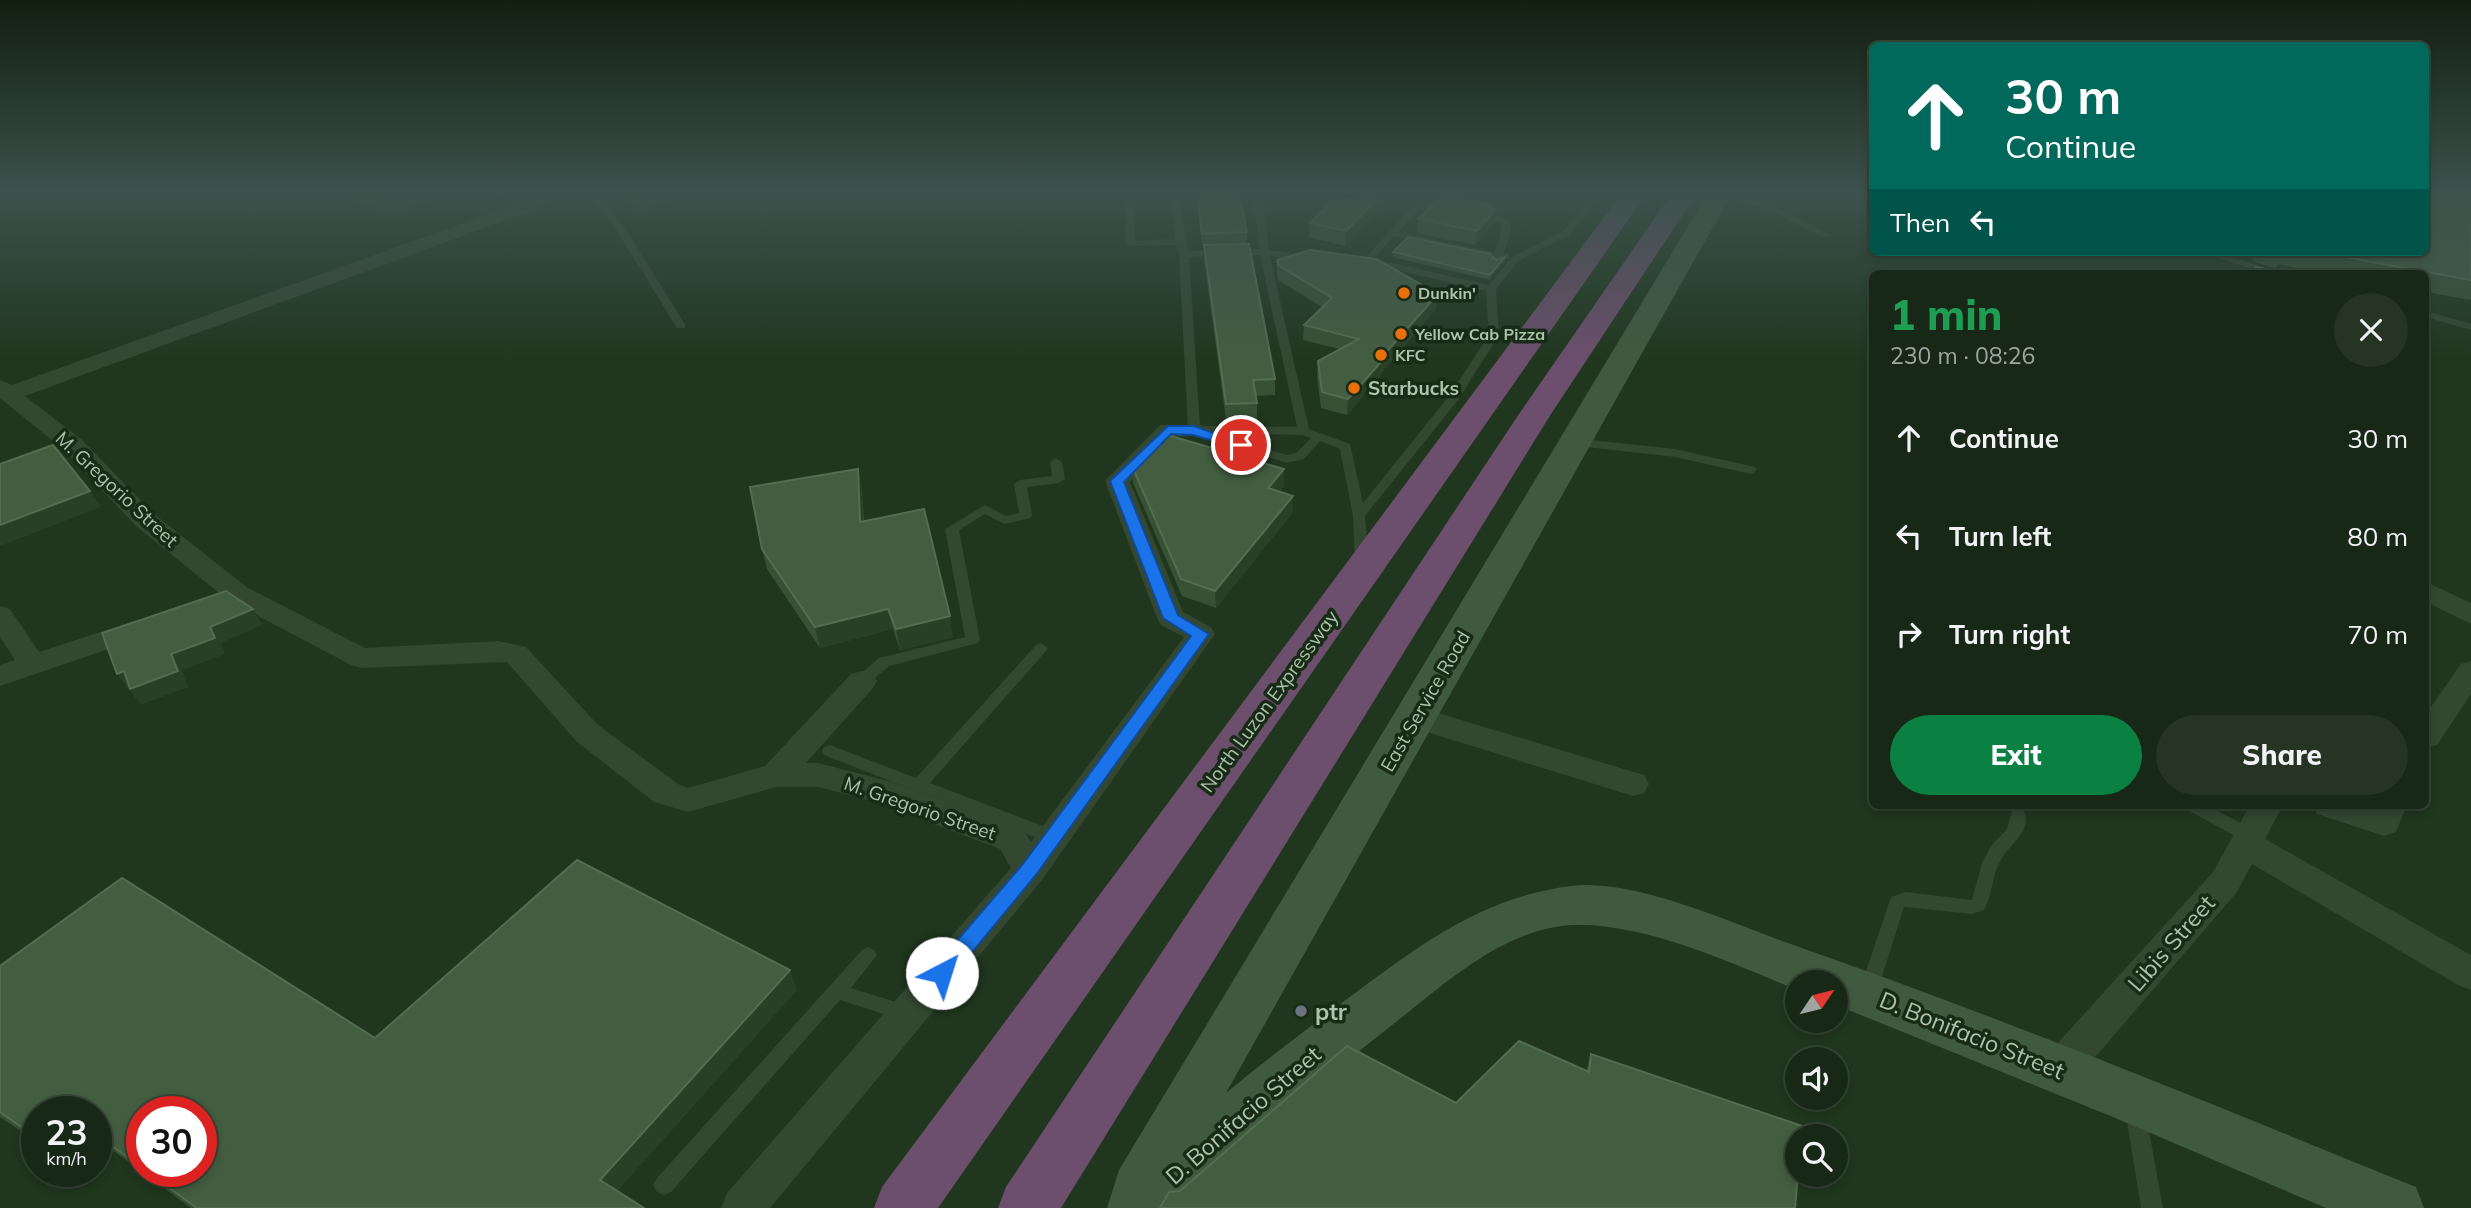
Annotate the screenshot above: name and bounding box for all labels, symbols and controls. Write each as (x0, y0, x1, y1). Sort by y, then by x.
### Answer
text: 30 m (2005, 65, 2121, 126)
icon: ahead (1890, 70, 1981, 161)
text: Continue (2005, 126, 2136, 166)
icon: left (1964, 203, 2002, 241)
text: Then (1890, 206, 1950, 239)
place label: Dunkin' (1418, 283, 1476, 303)
marker: Dunkin' (1396, 285, 1412, 301)
text: 1 min (1890, 288, 2003, 341)
button: close (2334, 293, 2408, 367)
place label: Yellow Cab Pizza (1414, 324, 1545, 344)
marker: Yellow Cab Pizza (1393, 326, 1409, 342)
text: 230 m · 08:26 (1890, 341, 2035, 370)
place label: KFC (1395, 345, 1426, 365)
marker: KFC (1373, 347, 1389, 363)
place label: Starbucks (1368, 376, 1459, 400)
marker: Starbucks (1346, 380, 1362, 396)
pin (1211, 415, 1271, 475)
icon: ahead (1890, 419, 1928, 457)
text: Continue (1949, 422, 2059, 455)
text: 30 m (2347, 422, 2408, 455)
street label: M. Gregorio Street (51, 426, 183, 552)
icon: arrive (1222, 426, 1260, 464)
icon: left (1890, 517, 1928, 555)
text: Turn left (1949, 520, 2051, 553)
text: 80 m (2347, 520, 2408, 553)
street label: North Luzon Expressway (1195, 605, 1343, 797)
icon: right (1890, 615, 1928, 653)
text: Turn right (1949, 618, 2070, 651)
text: 70 m (2347, 618, 2408, 651)
street label: East Service Road (1375, 626, 1475, 776)
button: Exit (1890, 715, 2142, 795)
button: Share (2156, 715, 2408, 795)
street label: M. Gregorio Street (841, 771, 999, 845)
street label: Libis Street (2121, 889, 2221, 997)
position arrow (905, 936, 979, 1010)
north arrow (1785, 970, 1848, 1032)
map controls (1785, 970, 1848, 1187)
street label: D. Bonifacio Street (1876, 985, 2068, 1085)
place label: ptr (1315, 997, 1347, 1026)
marker: ptr (1293, 1003, 1309, 1019)
street label: D. Bonifacio Street (1159, 1040, 1327, 1190)
button: sound (1785, 1047, 1848, 1110)
speed limit sign: 30 (126, 1096, 217, 1187)
text: 23 (45, 1110, 88, 1154)
button: search (1785, 1124, 1848, 1187)
text: km/h (46, 1147, 87, 1170)

